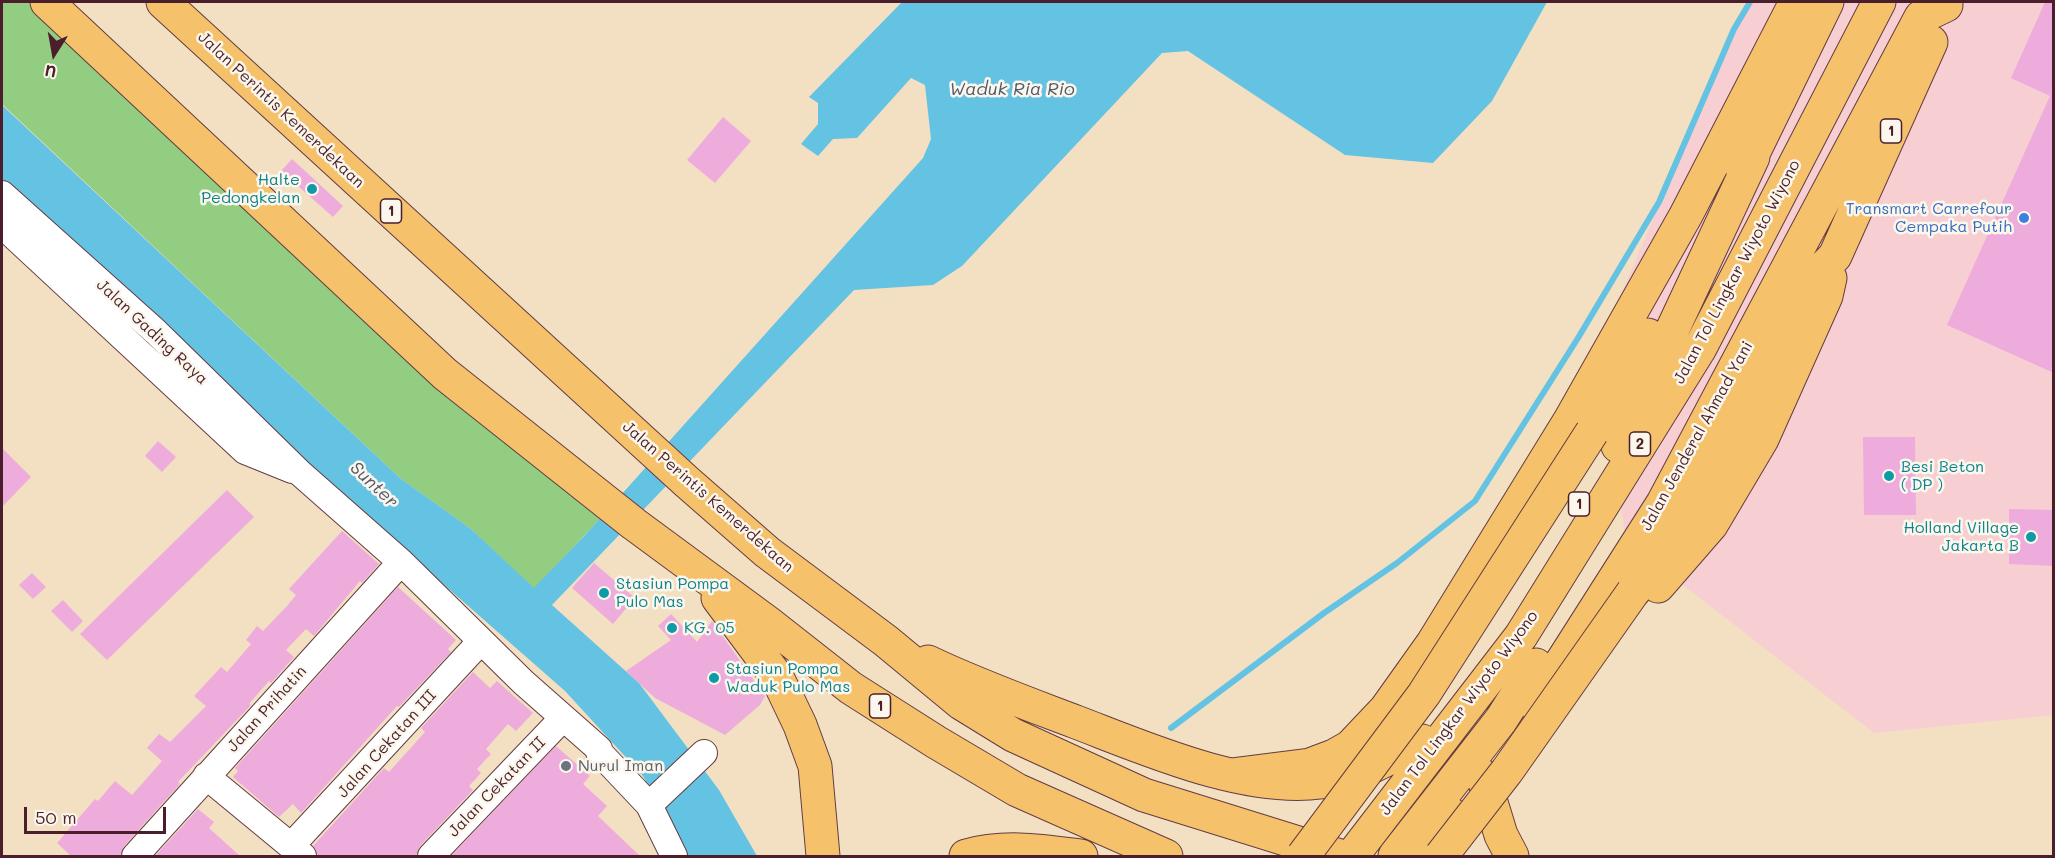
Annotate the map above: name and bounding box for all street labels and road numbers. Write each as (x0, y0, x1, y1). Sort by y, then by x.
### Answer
street label: Jalan Perintis Kemerdekaan (194, 28, 368, 192)
road number: 1 (1880, 119, 1902, 143)
street label: Jalan Tol Lingkar Wiyoto Wiyono (1670, 157, 1804, 387)
road number: 1 (380, 199, 402, 223)
street label: Jalan Gading Raya (92, 275, 212, 389)
street label: Jalan Jenderal Ahmad Yani (1637, 338, 1757, 534)
street label: Jalan Perintis Kemerdekaan (618, 417, 798, 577)
road number: 2 (1630, 432, 1650, 456)
road number: 1 (1568, 492, 1590, 516)
street label: Jalan Tol Lingkar Wiyoto Wiyono (1376, 607, 1542, 819)
street label: Jalan Prihatin (223, 662, 311, 756)
street label: Jalan Cekatan III (334, 686, 440, 802)
road number: 1 (870, 694, 890, 718)
street label: Jalan Cekatan II (444, 733, 550, 841)

